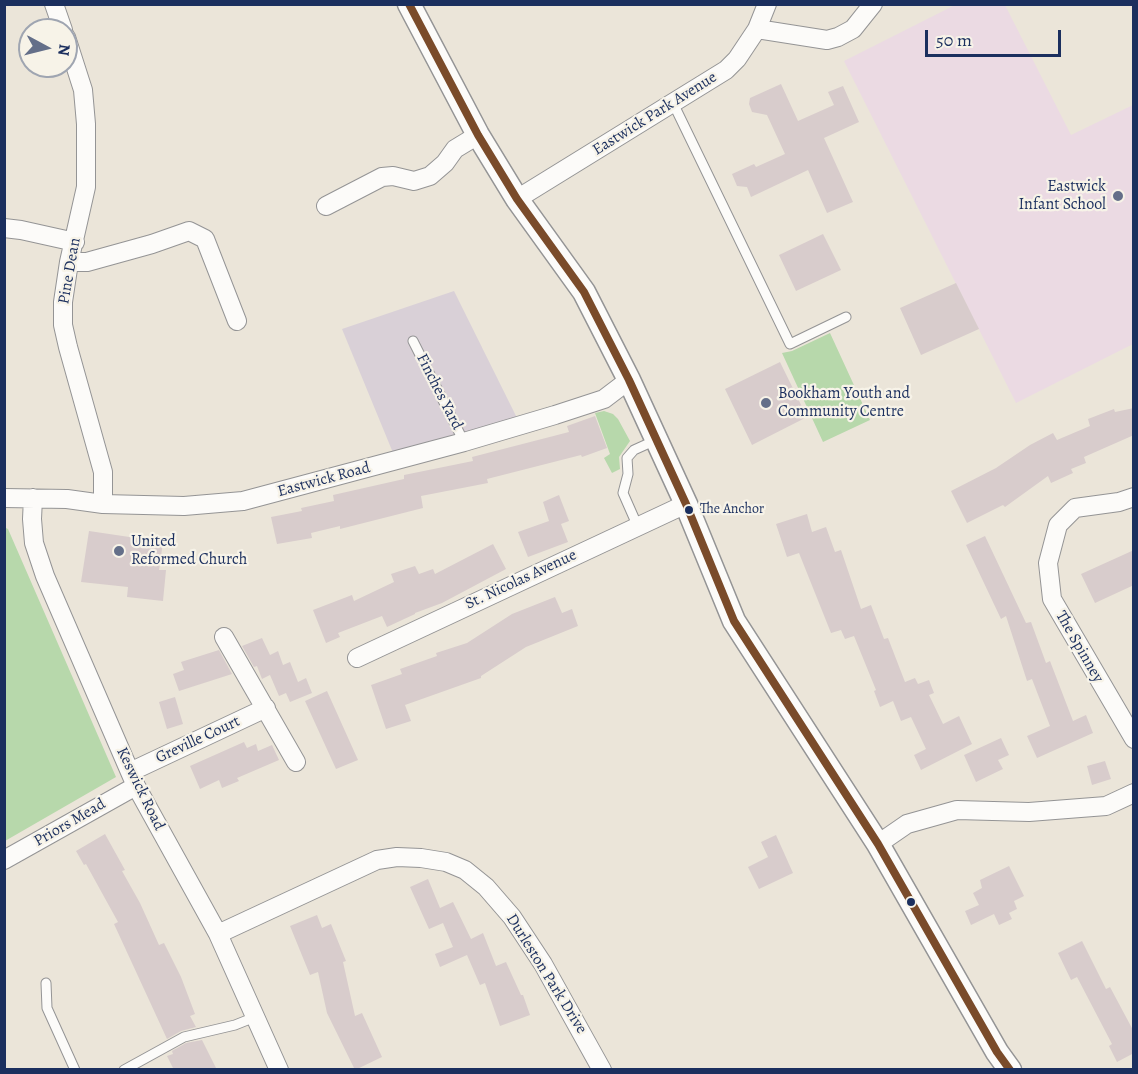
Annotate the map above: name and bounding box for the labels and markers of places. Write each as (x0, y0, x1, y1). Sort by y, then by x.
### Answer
place label: Eastwick Infant School (1018, 177, 1106, 215)
marker: Eastwick Infant School (1111, 189, 1125, 203)
place label: Bookham Youth and Community Centre (778, 384, 910, 422)
marker: Bookham Youth and Community Centre (759, 396, 773, 410)
place label: The Anchor (700, 502, 764, 518)
marker: The Anchor (683, 504, 695, 516)
place label: United Reformed Church (131, 532, 247, 570)
marker: United Reformed Church (112, 544, 126, 558)
unlabelled marker (905, 896, 917, 908)

